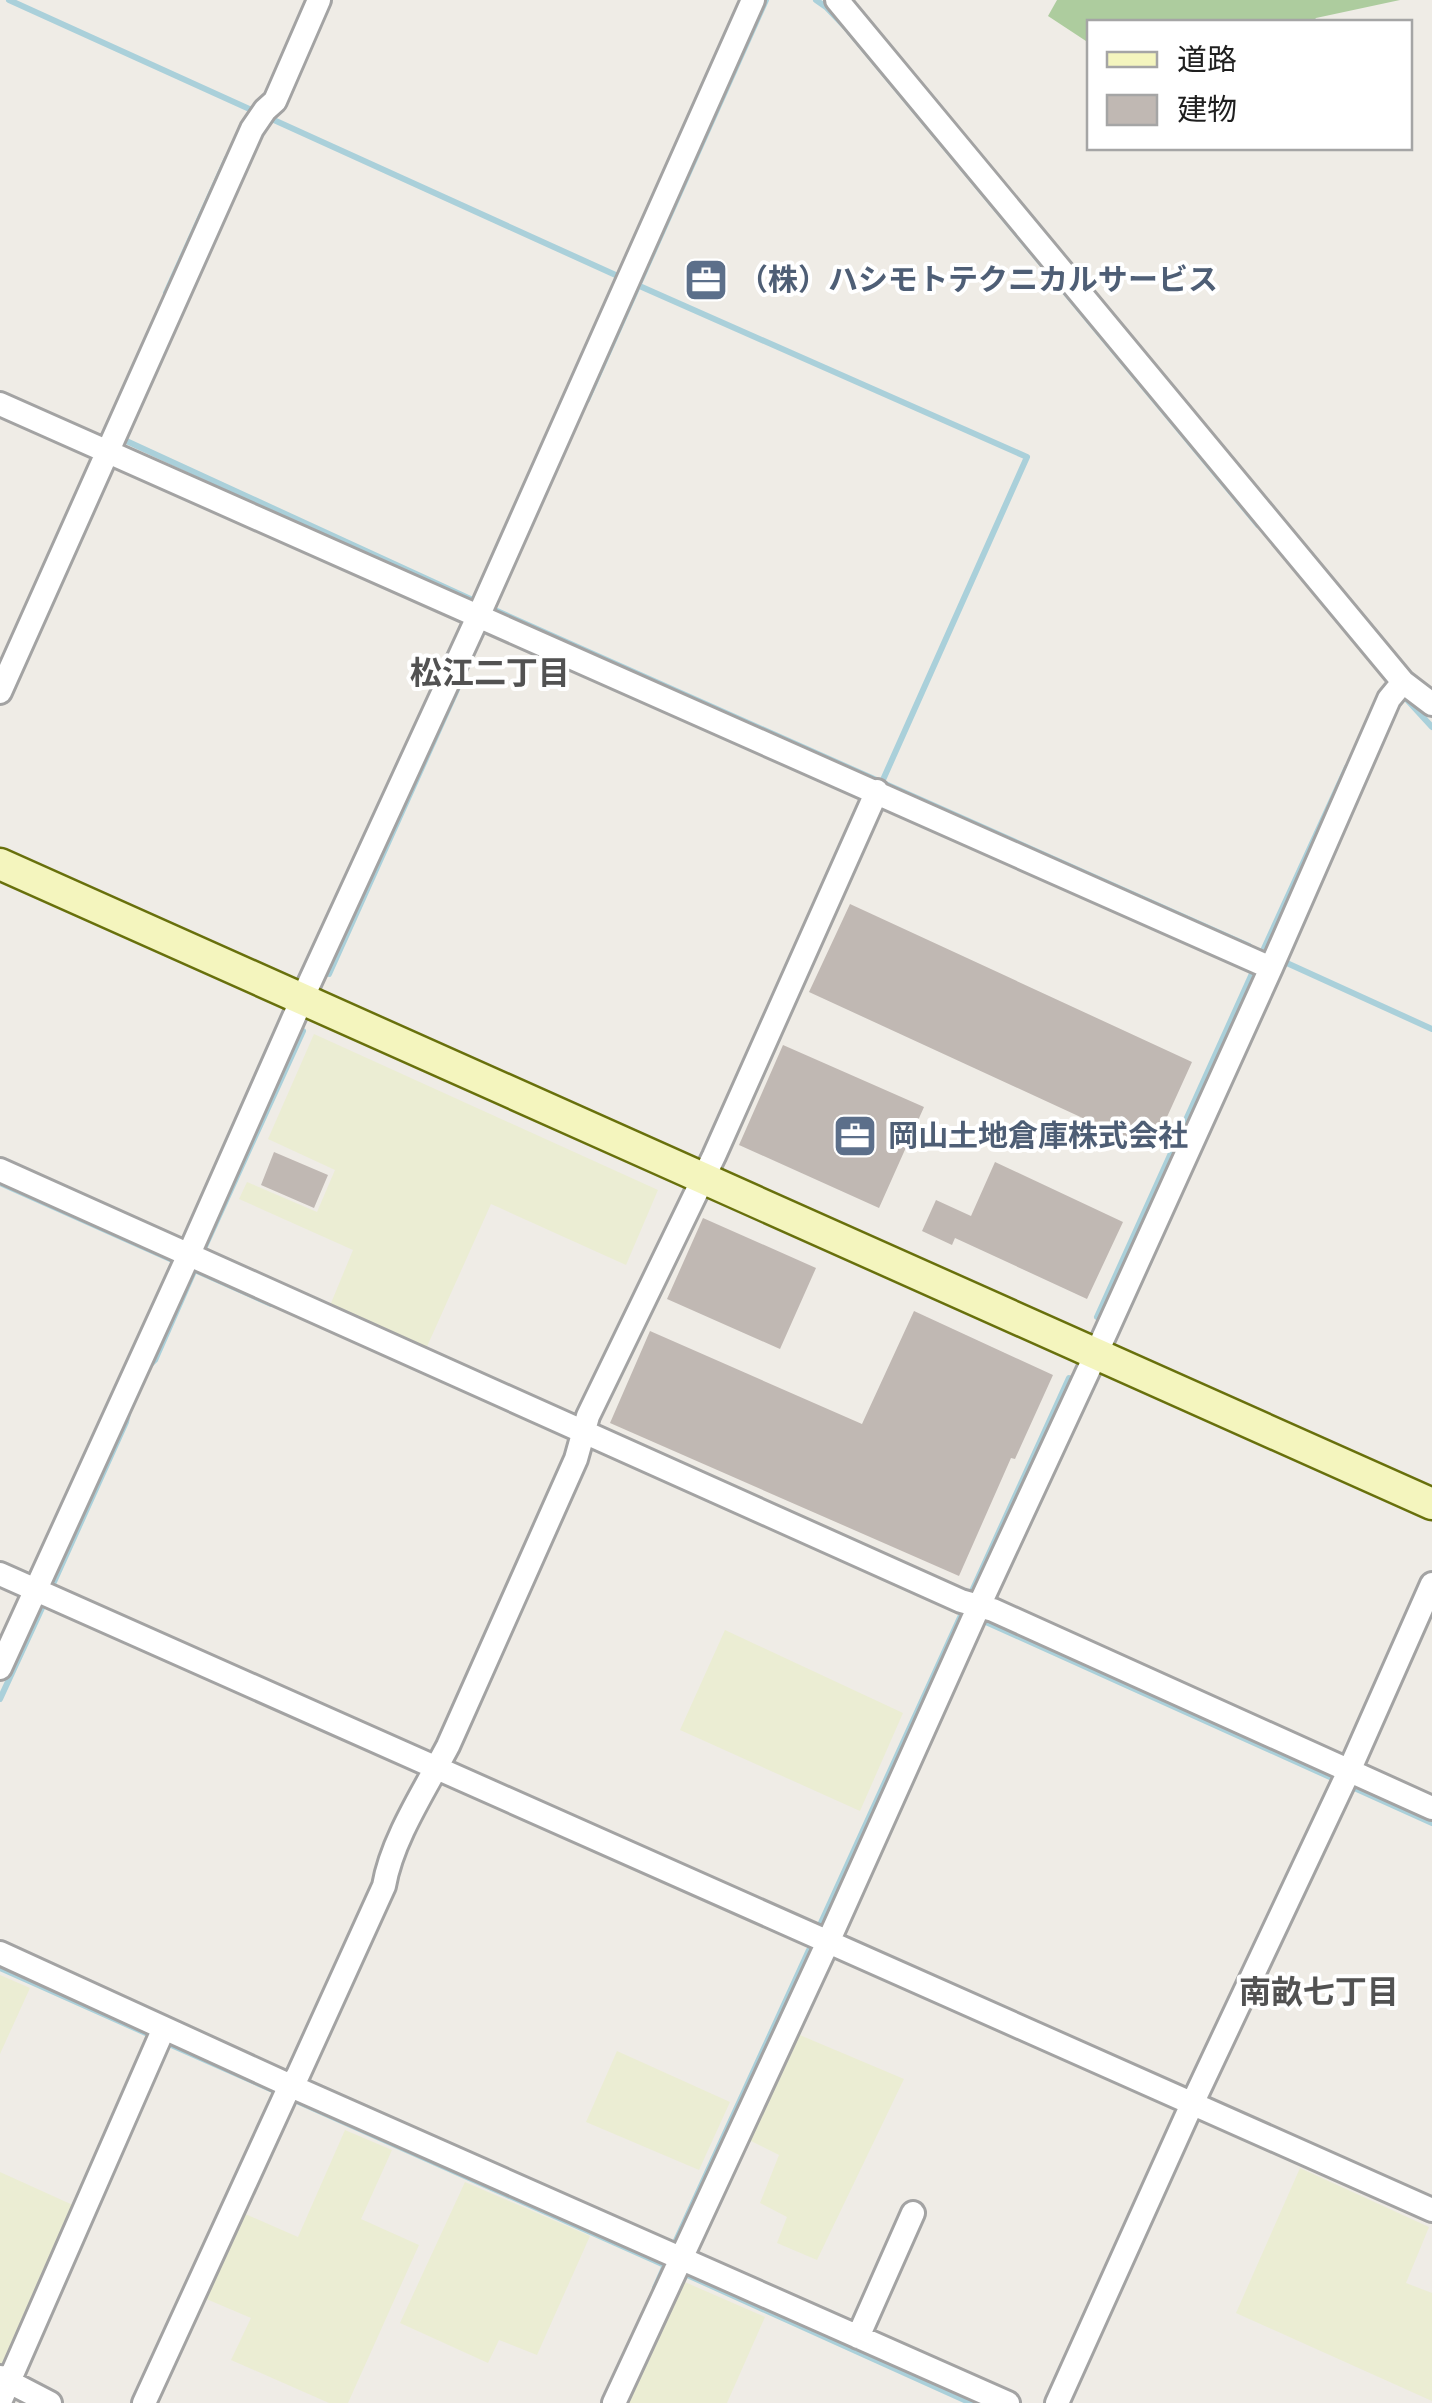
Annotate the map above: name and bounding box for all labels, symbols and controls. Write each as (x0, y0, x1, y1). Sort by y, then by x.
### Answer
legend (1087, 20, 1412, 150)
text: 道路 (1177, 40, 1237, 78)
text: 建物 (1177, 90, 1237, 128)
office icon: （株）ハシモトテクニカルサービス (683, 257, 729, 303)
place label: （株）ハシモトテクニカルサービス (738, 260, 1218, 298)
district label: 松江二丁目 (410, 652, 570, 692)
office icon: 岡山土地倉庫株式会社 (832, 1113, 878, 1159)
place label: 岡山土地倉庫株式会社 (888, 1116, 1188, 1154)
district label: 南畝七丁目 (1239, 1971, 1399, 2011)

